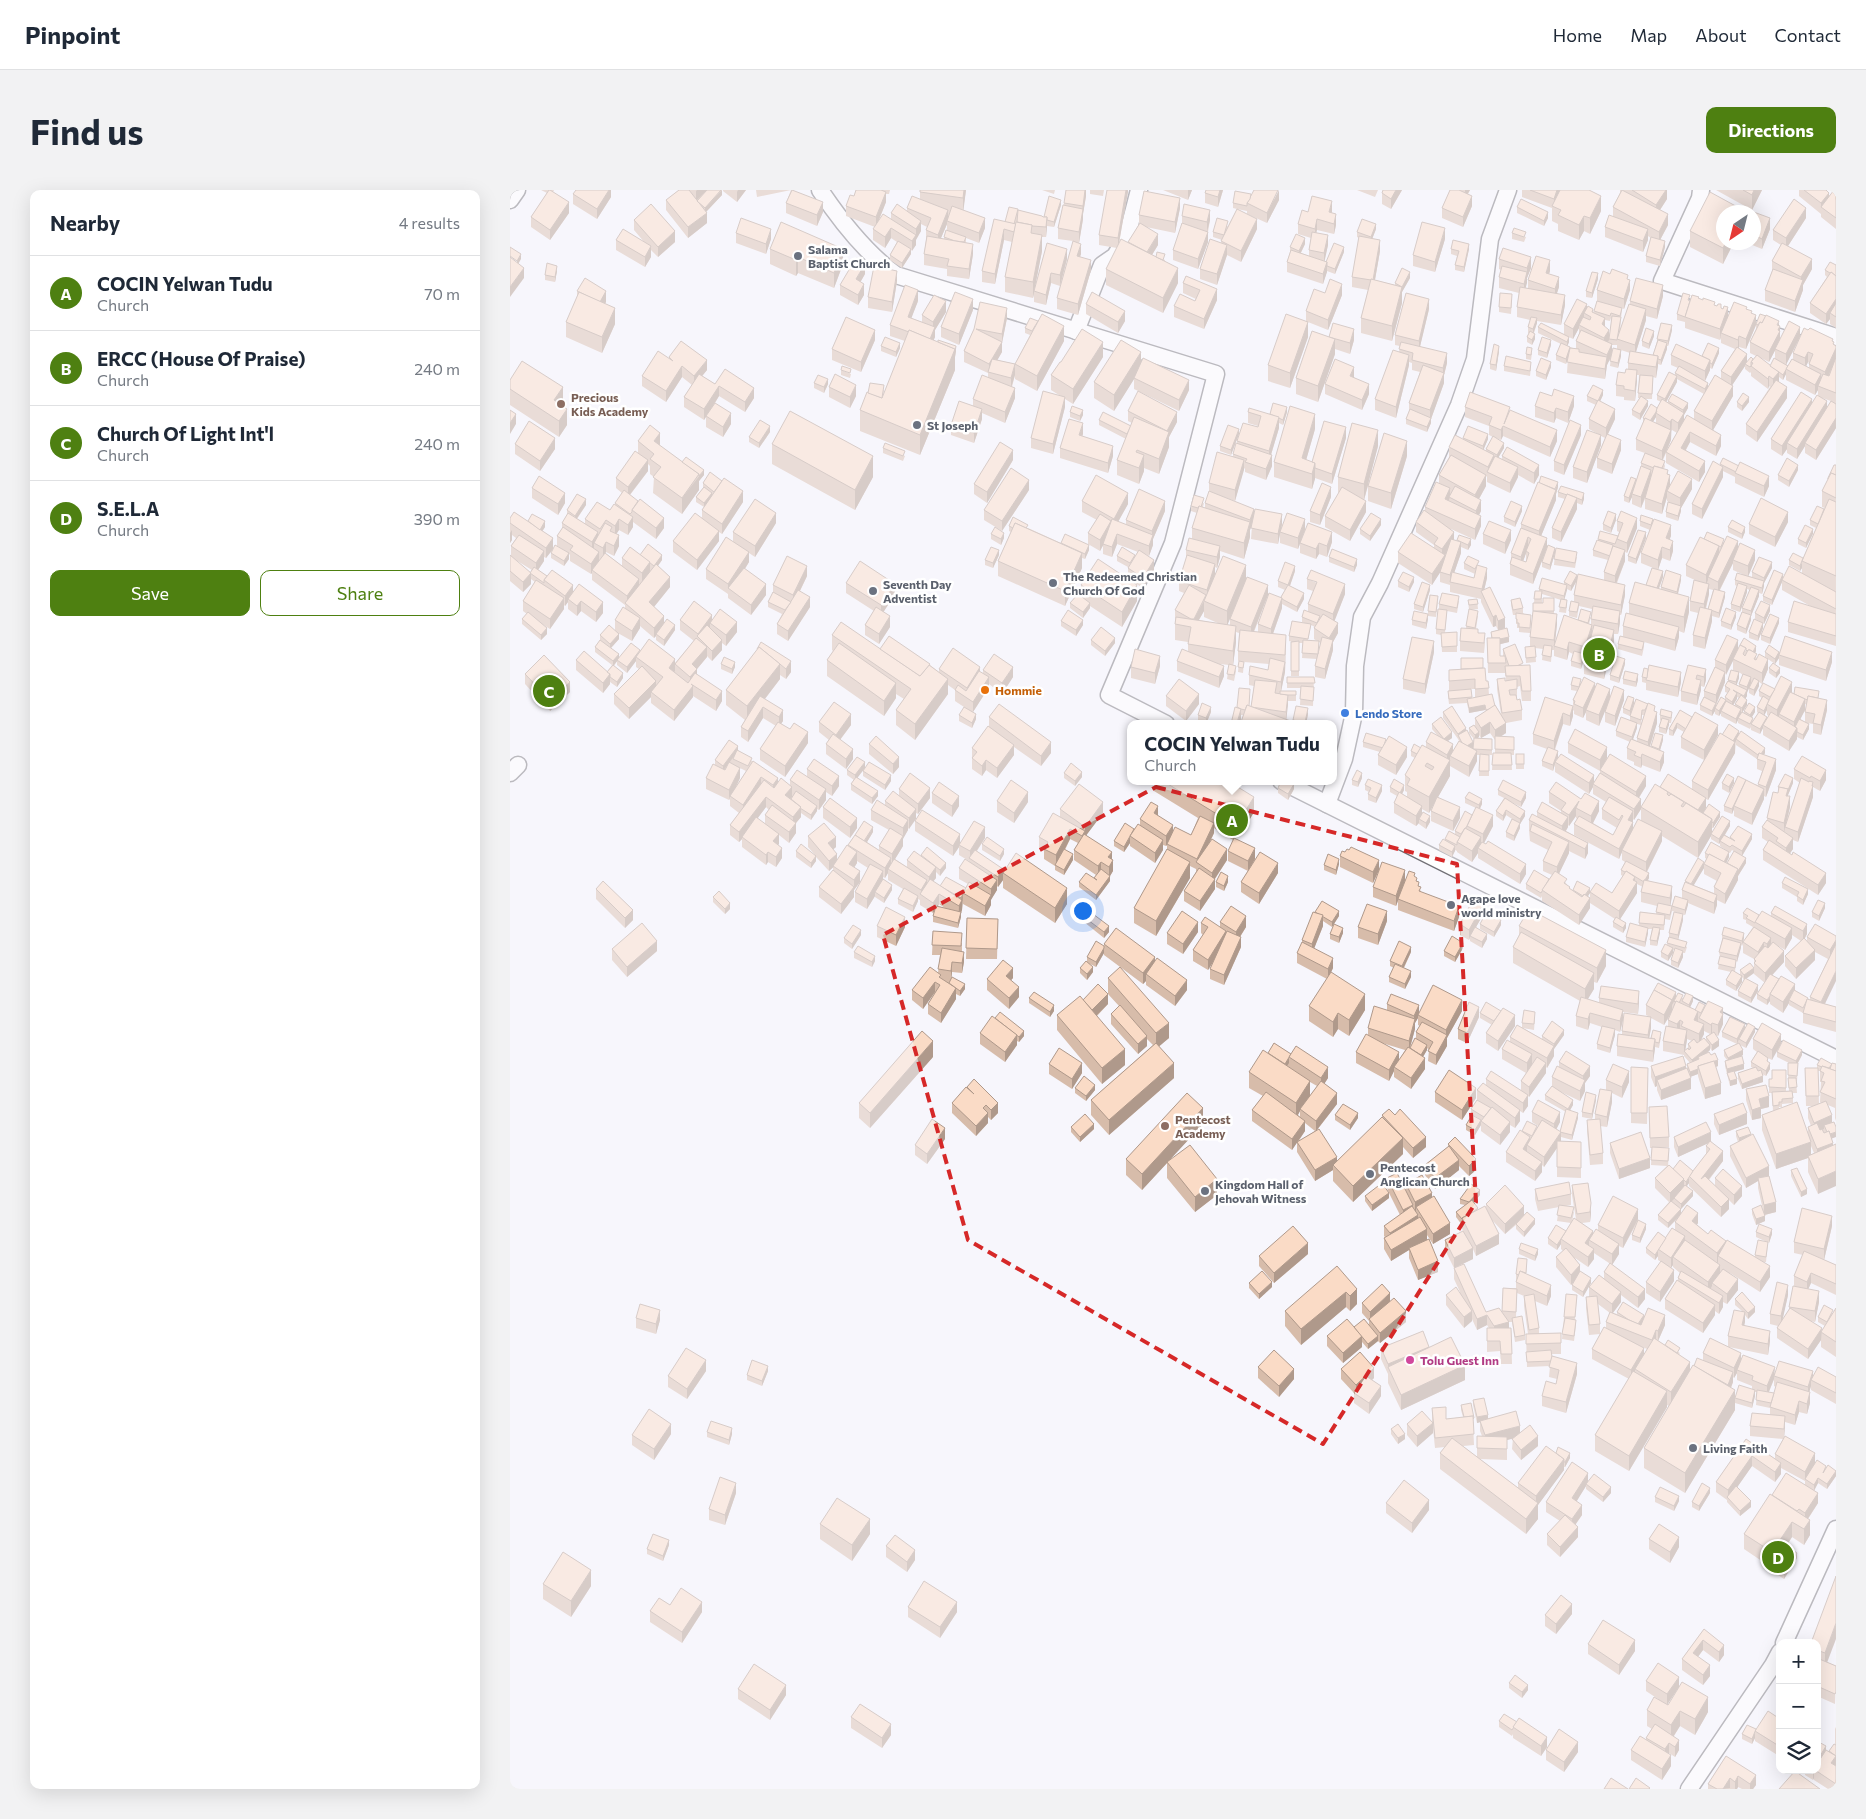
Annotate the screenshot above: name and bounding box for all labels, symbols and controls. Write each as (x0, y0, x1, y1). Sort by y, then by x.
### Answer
text: Pinpoint (25, 20, 120, 49)
text: Home (1553, 24, 1602, 46)
text: Map (1630, 24, 1667, 46)
text: About (1695, 24, 1747, 46)
text: Contact (1775, 24, 1841, 46)
button: Directions (1706, 107, 1836, 153)
text: Find us (30, 109, 144, 152)
north arrow (1716, 205, 1761, 250)
text: Nearby (50, 210, 120, 235)
text: 4 results (399, 213, 460, 232)
place label: Salama Baptist Church (808, 242, 890, 270)
marker: Salama Baptist Church (792, 250, 804, 262)
text: COCIN Yelwan Tudu (97, 272, 273, 295)
text: A (60, 284, 72, 303)
text: 70 m (424, 284, 460, 303)
text: Church (97, 295, 149, 314)
text: ERCC (House Of Praise) (97, 347, 306, 370)
text: B (61, 359, 71, 378)
text: 240 m (414, 359, 460, 378)
text: Church (97, 370, 149, 389)
place label: Precious Kids Academy (571, 390, 649, 418)
marker: Precious Kids Academy (555, 398, 567, 410)
place label: St Joseph (927, 418, 978, 433)
marker: St Joseph (911, 419, 923, 431)
text: Church Of Light Int'l (97, 422, 274, 445)
text: C (61, 434, 71, 453)
text: 240 m (414, 434, 460, 453)
text: Church (97, 445, 149, 464)
text: S.E.L.A (97, 497, 160, 520)
text: D (60, 509, 72, 528)
text: 390 m (414, 509, 460, 528)
text: Church (97, 520, 149, 539)
place label: The Redeemed Christian Church Of God (1063, 569, 1197, 597)
button: Save (50, 570, 250, 616)
button: Share (260, 570, 460, 616)
place label: Seventh Day Adventist (883, 577, 952, 605)
marker: The Redeemed Christian Church Of God (1047, 577, 1059, 589)
marker: Seventh Day Adventist (867, 585, 879, 597)
pin: B (1583, 635, 1615, 673)
pin: C (533, 672, 565, 710)
place label: Hommie (995, 683, 1042, 697)
marker: Hommie (979, 684, 991, 696)
place label: Lendo Store (1355, 706, 1422, 720)
marker: Lendo Store (1339, 707, 1351, 719)
popup (1127, 720, 1337, 785)
text: COCIN Yelwan Tudu (1144, 732, 1320, 755)
text: Church (1144, 755, 1196, 774)
pin: A (1216, 801, 1248, 839)
place label: Agape love world ministry (1461, 891, 1542, 919)
your location (1070, 898, 1096, 924)
marker: Agape love world ministry (1445, 899, 1457, 911)
place label: Pentecost Academy (1175, 1112, 1231, 1140)
marker: Pentecost Academy (1159, 1120, 1171, 1132)
place label: Pentecost Anglican Church (1380, 1160, 1470, 1188)
marker: Pentecost Anglican Church (1364, 1168, 1376, 1180)
place label: Kingdom Hall of Jehovah Witness (1215, 1177, 1307, 1206)
marker: Kingdom Hall of Jehovah Witness (1199, 1185, 1211, 1197)
place label: Tolu Guest Inn (1420, 1353, 1499, 1367)
marker: Tolu Guest Inn (1404, 1354, 1416, 1366)
place label: Living Faith (1703, 1441, 1767, 1455)
marker: Living Faith (1687, 1442, 1699, 1454)
pin: D (1762, 1538, 1794, 1576)
map controls (1776, 1639, 1821, 1774)
button: + (1776, 1639, 1821, 1684)
button: − (1776, 1684, 1821, 1729)
button: layers (1776, 1729, 1821, 1774)

